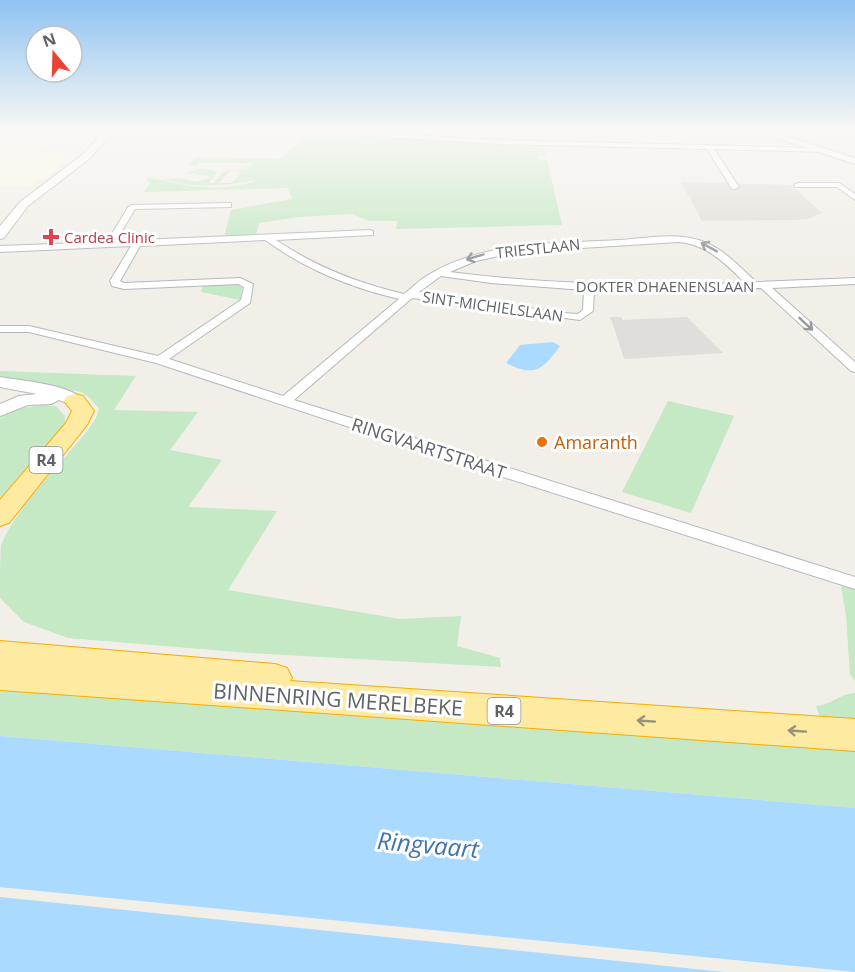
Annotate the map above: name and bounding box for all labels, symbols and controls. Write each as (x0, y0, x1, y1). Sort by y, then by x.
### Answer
north arrow (24, 24, 84, 84)
text: N (39, 27, 59, 52)
place label: Cardea Clinic (64, 227, 155, 247)
marker: Cardea Clinic (42, 228, 60, 246)
street label: TRIESTLAAN (495, 234, 581, 262)
one-way arrow (701, 241, 718, 253)
one-way arrow (466, 252, 485, 263)
street label: DOKTER DHAENENSLAAN (576, 276, 754, 296)
street label: SINT-MICHIELSLAAN (421, 286, 565, 326)
one-way arrow (798, 317, 813, 332)
street label: RINGVAARTSTRAAT (349, 412, 509, 484)
place label: Amaranth (554, 430, 638, 454)
marker: Amaranth (535, 435, 549, 449)
road number: R4 (30, 447, 63, 473)
street label: BINNENRING MERELBEKE (212, 676, 464, 722)
road number: R4 (488, 698, 520, 724)
one-way arrow (637, 715, 657, 726)
one-way arrow (787, 725, 807, 736)
water label: Ringvaart (376, 823, 481, 865)

